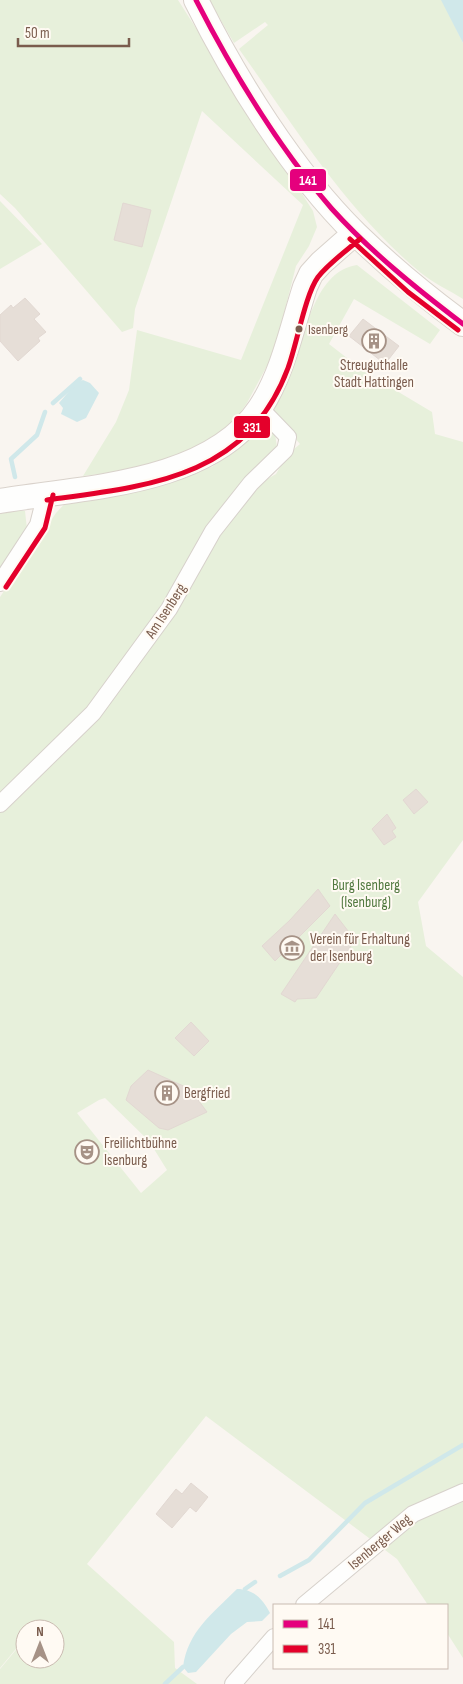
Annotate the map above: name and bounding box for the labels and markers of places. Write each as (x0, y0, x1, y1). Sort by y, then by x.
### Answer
place label: Isenberg (308, 321, 349, 338)
marker: Isenberg (294, 324, 304, 334)
building icon: Streuguthalle Stadt Hattingen (361, 328, 387, 354)
place label: Streuguthalle Stadt Hattingen (334, 356, 414, 392)
place label: Verein für Erhaltung der Isenburg (310, 930, 410, 966)
museum icon: Verein für Erhaltung der Isenburg (279, 935, 305, 961)
building icon: Bergfried (154, 1080, 180, 1106)
place label: Bergfried (184, 1084, 230, 1103)
place label: Freilichtbühne Isenburg (104, 1134, 177, 1170)
theatre icon: Freilichtbühne Isenburg (74, 1139, 100, 1165)

